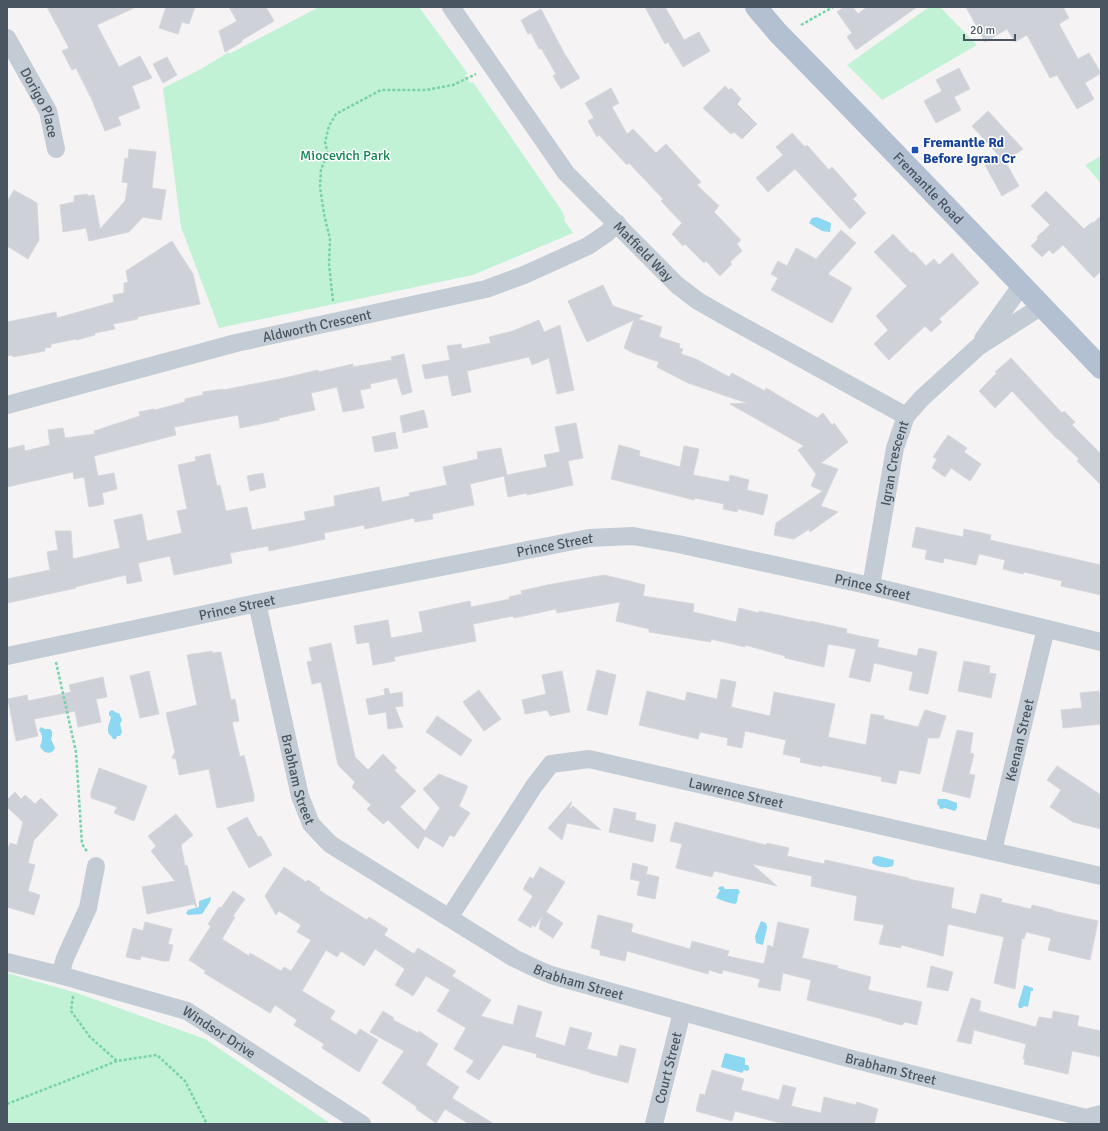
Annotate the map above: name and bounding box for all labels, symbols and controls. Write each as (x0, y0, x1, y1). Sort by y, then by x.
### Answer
scale bar (964, 16, 1015, 42)
text: 20 m (970, 23, 995, 38)
street label: Dorigo Place (16, 65, 61, 140)
place label: Fremantle Rd Before Igran Cr (923, 134, 1016, 167)
marker: Fremantle Rd Before Igran Cr (910, 145, 920, 155)
park label: Miocevich Park (300, 147, 390, 164)
street label: Fremantle Road (889, 149, 967, 228)
street label: Matfield Way (610, 218, 677, 286)
street label: Aldworth Crescent (261, 306, 373, 346)
street label: Igran Crescent (877, 418, 913, 507)
street label: Prince Street (515, 530, 594, 561)
street label: Prince Street (833, 570, 913, 604)
street label: Prince Street (197, 592, 277, 624)
street label: Keenan Street (1002, 697, 1038, 783)
street label: Brabham Street (277, 732, 318, 827)
street label: Lawrence Street (687, 774, 785, 812)
street label: Brabham Street (530, 961, 626, 1004)
street label: Windsor Drive (179, 1002, 259, 1062)
street label: Court Street (651, 1030, 686, 1105)
street label: Brabham Street (843, 1050, 938, 1089)

